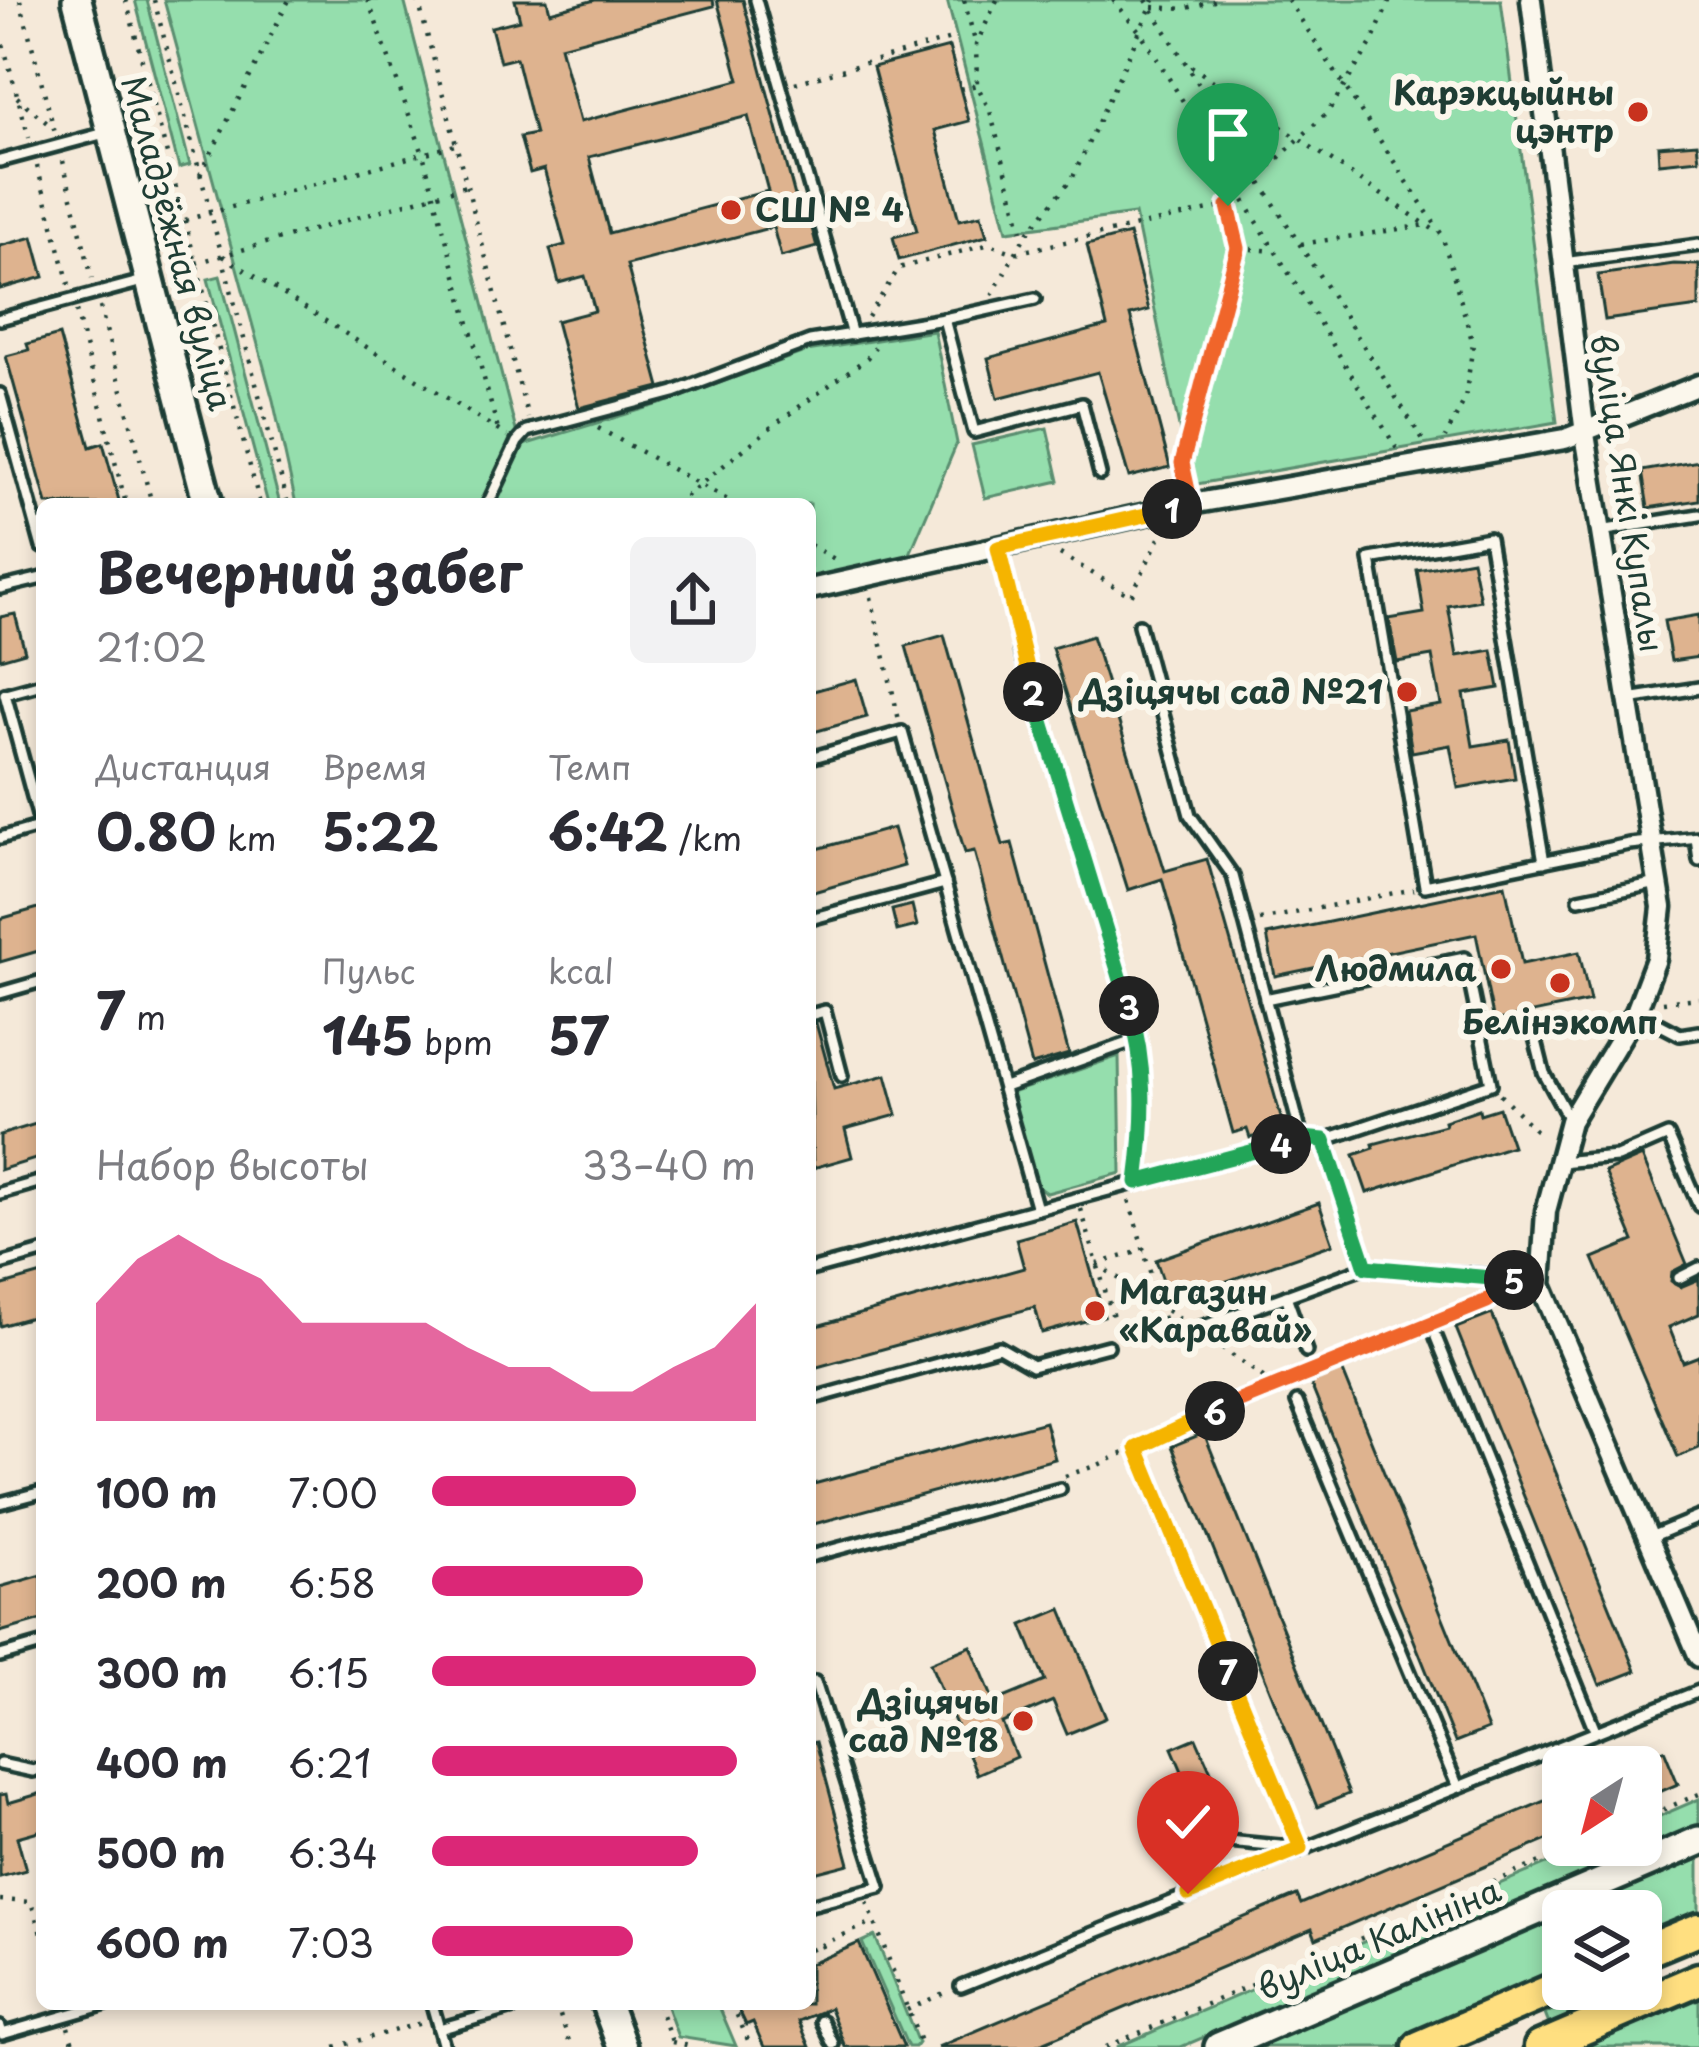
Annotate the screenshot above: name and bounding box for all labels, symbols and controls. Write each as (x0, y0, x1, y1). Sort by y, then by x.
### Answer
place label: Карэкцыйны цэнтр (1393, 66, 1614, 154)
street label: Маладзёжная вуліца (110, 70, 248, 416)
pin (1177, 83, 1279, 206)
marker: Карэкцыйны цэнтр (1625, 99, 1651, 125)
icon: arrive (1195, 101, 1261, 167)
place label: СШ № 4 (755, 183, 904, 233)
marker: СШ № 4 (718, 197, 744, 223)
street label: вуліца Янкі Купалы (1579, 330, 1679, 655)
pin: 1 (1142, 479, 1202, 539)
text: 1 (1164, 484, 1180, 534)
text: Вечерний забег (96, 530, 522, 611)
button: share (630, 537, 756, 663)
text: 21:02 (96, 616, 207, 675)
pin: 2 (1003, 662, 1063, 722)
place label: Дзіцячы сад №21 (1078, 665, 1383, 715)
text: 2 (1021, 667, 1045, 717)
marker: Дзіцячы сад №21 (1394, 679, 1420, 705)
text: Дистанция (96, 741, 271, 791)
text: Время (322, 741, 427, 791)
text: Темп (548, 741, 631, 791)
text: 0.80 (96, 791, 216, 868)
text: 5:22 (322, 791, 439, 868)
text: 6:42 (548, 791, 668, 868)
text: km (216, 812, 277, 862)
text: /km (668, 812, 742, 862)
place label: Людмила (1315, 942, 1477, 992)
text: Пульс (322, 945, 415, 995)
text: kcal (548, 945, 614, 995)
marker: Людмила (1488, 956, 1514, 982)
text: 7 (96, 970, 125, 1047)
marker: Белінэкомп (1547, 970, 1573, 996)
pin: 3 (1099, 976, 1159, 1036)
text: 3 (1118, 981, 1140, 1031)
text: m (125, 991, 166, 1041)
text: 145 (322, 995, 414, 1072)
text: 57 (548, 995, 609, 1072)
place label: Белінэкомп (1462, 995, 1658, 1045)
text: bpm (414, 1016, 493, 1066)
pin: 4 (1251, 1114, 1311, 1174)
text: 4 (1270, 1119, 1292, 1169)
text: Набор высоты (96, 1134, 369, 1193)
text: 33–40 m (582, 1134, 756, 1193)
pin: 5 (1484, 1250, 1544, 1310)
text: 5 (1503, 1255, 1525, 1305)
place label: Магазин «Каравай» (1119, 1265, 1312, 1353)
marker: Магазин «Каравай» (1082, 1298, 1108, 1324)
pin: 6 (1185, 1381, 1245, 1441)
text: 6 (1203, 1386, 1227, 1436)
text: 100 m (96, 1462, 218, 1521)
text: 7:00 (288, 1462, 378, 1521)
text: 200 m (96, 1552, 226, 1611)
text: 6:58 (288, 1552, 376, 1611)
pin: 7 (1198, 1641, 1258, 1701)
text: 300 m (96, 1642, 228, 1701)
text: 6:15 (288, 1642, 369, 1701)
text: 7 (1219, 1646, 1237, 1696)
place label: Дзіцячы сад №18 (848, 1675, 999, 1763)
marker: Дзіцячы сад №18 (1010, 1708, 1036, 1734)
text: 400 m (96, 1732, 228, 1791)
text: 6:21 (288, 1732, 372, 1791)
north arrow (1542, 1746, 1662, 1866)
map controls (1542, 1746, 1662, 2010)
pin (1137, 1771, 1239, 1894)
icon: check (1155, 1789, 1221, 1855)
text: 500 m (96, 1822, 226, 1881)
text: 6:34 (288, 1822, 378, 1881)
street label: вуліца Калініна (1249, 1863, 1508, 2011)
button: layers (1542, 1890, 1662, 2010)
text: 600 m (96, 1912, 229, 1971)
text: 7:03 (288, 1912, 374, 1971)

